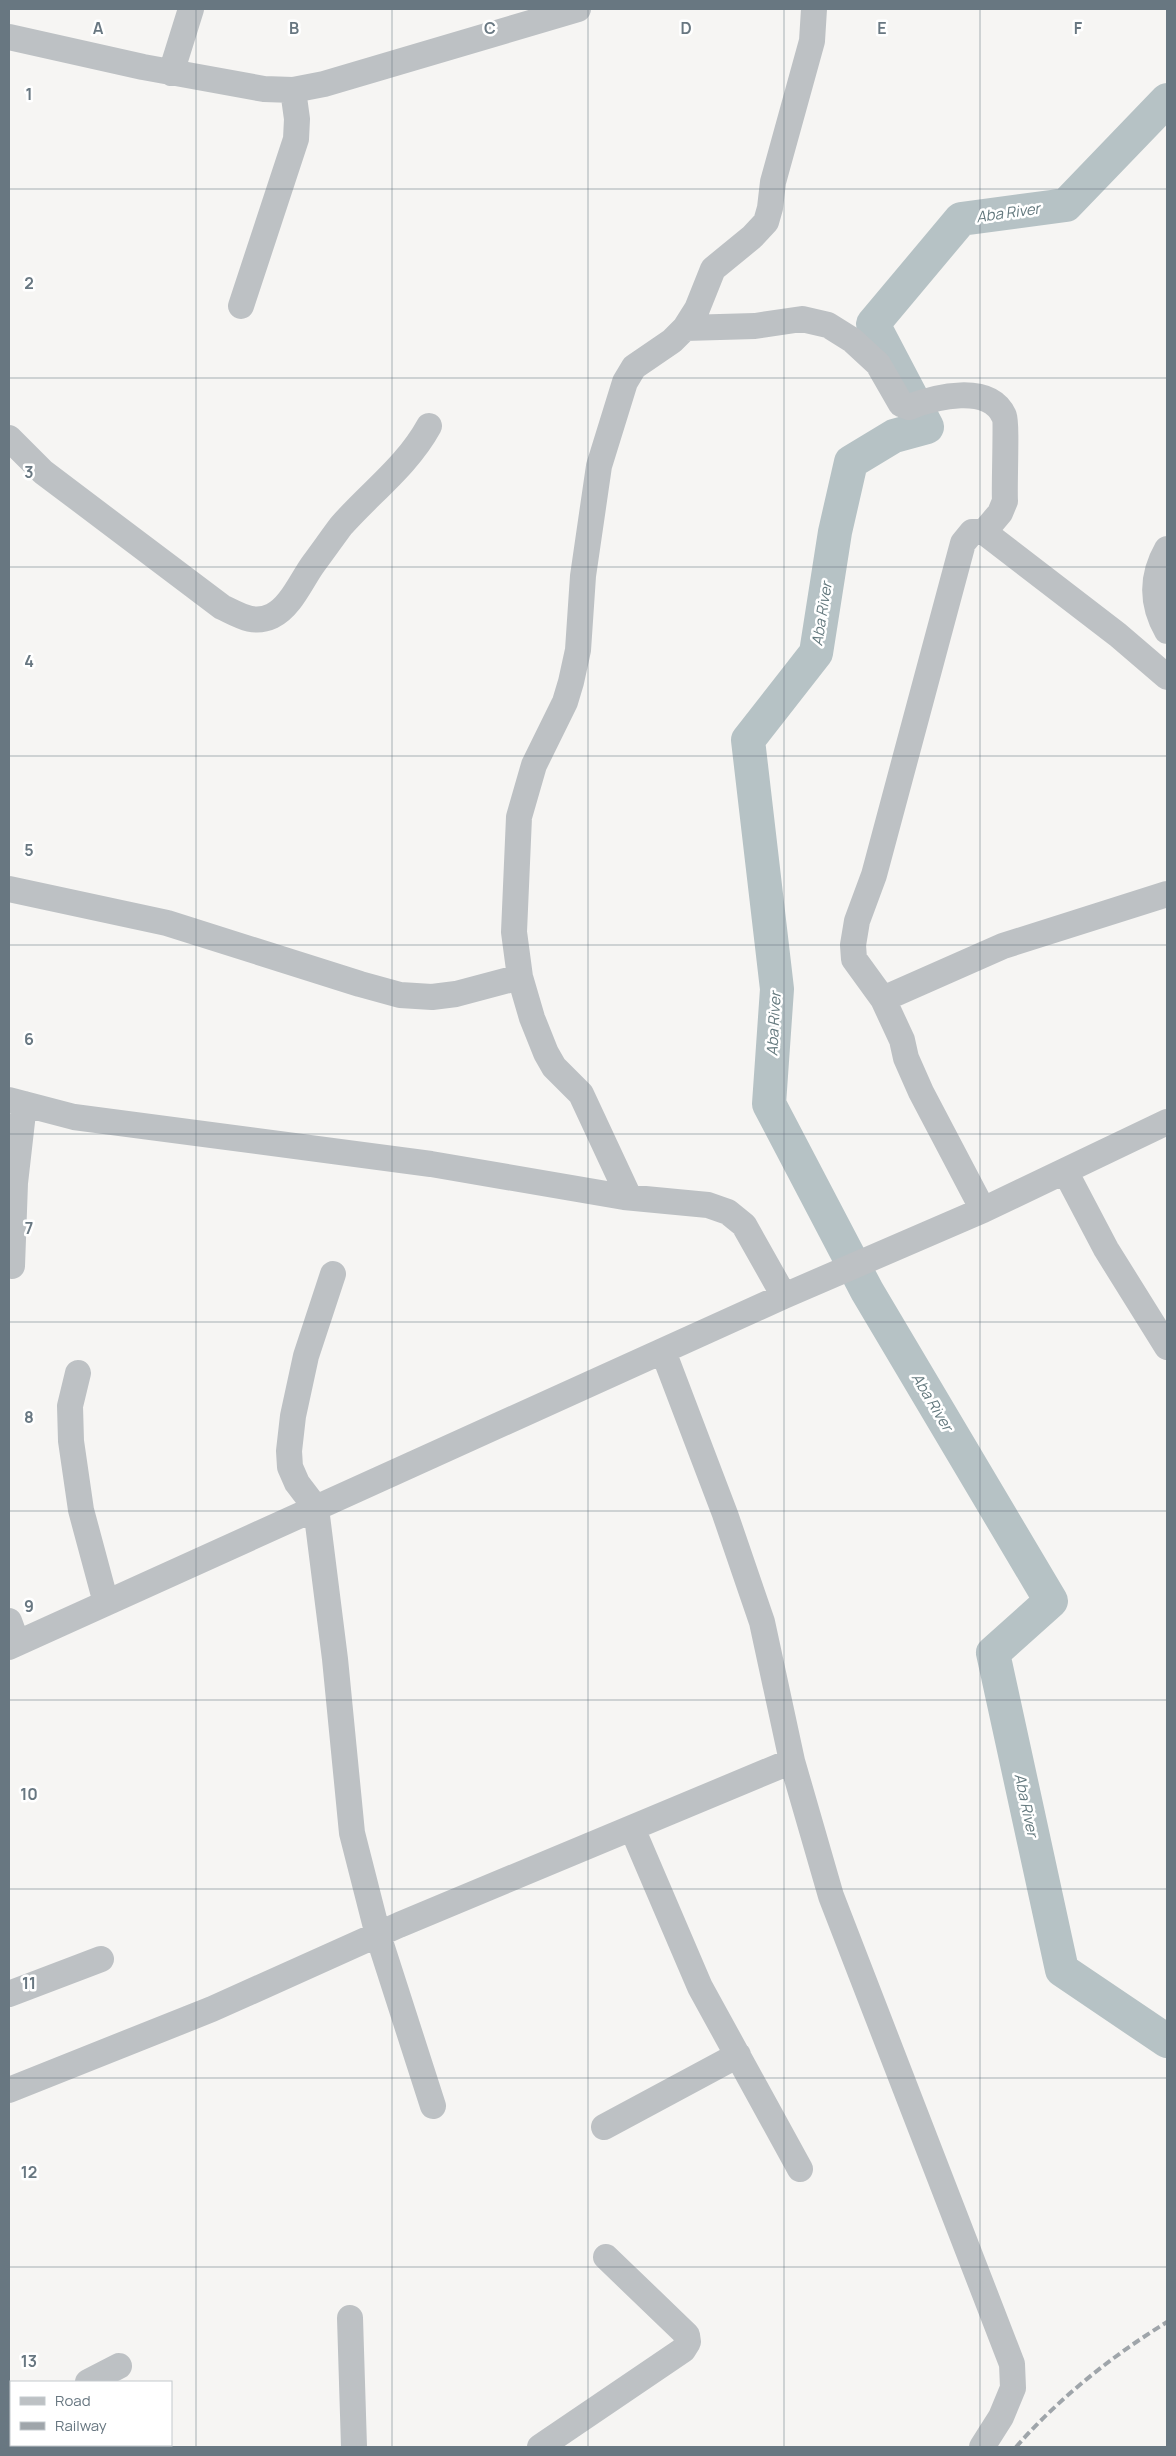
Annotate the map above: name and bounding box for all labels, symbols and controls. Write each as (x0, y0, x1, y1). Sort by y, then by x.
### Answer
text: A (93, 17, 104, 39)
text: B (289, 17, 299, 39)
text: C (484, 17, 496, 39)
text: D (680, 17, 692, 39)
text: E (877, 17, 887, 39)
text: F (1074, 17, 1083, 39)
text: 1 (25, 83, 33, 105)
water label: Aba River (975, 197, 1044, 227)
text: 2 (24, 272, 34, 294)
text: 3 (24, 461, 34, 483)
water label: Aba River (806, 578, 837, 647)
text: 4 (24, 650, 34, 672)
text: 5 (24, 839, 34, 861)
water label: Aba River (761, 989, 786, 1057)
text: 6 (24, 1028, 34, 1050)
text: 7 (25, 1217, 33, 1239)
water label: Aba River (907, 1369, 959, 1437)
text: 8 (24, 1406, 34, 1428)
text: 9 (24, 1595, 34, 1617)
water label: Aba River (1010, 1771, 1044, 1841)
text: 10 (20, 1783, 38, 1805)
text: 11 (22, 1972, 36, 1994)
text: 12 (21, 2161, 37, 2183)
text: 13 (21, 2350, 37, 2372)
legend (10, 2381, 172, 2446)
text: Road (55, 2390, 91, 2411)
text: Railway (55, 2415, 107, 2436)

